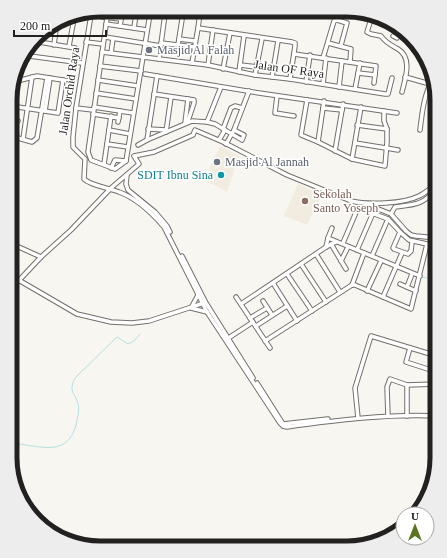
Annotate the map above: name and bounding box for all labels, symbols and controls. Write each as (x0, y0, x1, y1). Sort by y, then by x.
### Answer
scale bar (14, 12, 106, 38)
text: 200 m (20, 19, 51, 33)
place label: Masjid Al Falah (157, 43, 234, 57)
street label: Jalan Orchid Raya (56, 45, 82, 136)
marker: Masjid Al Falah (144, 45, 154, 55)
street label: Jalan OF Raya (253, 57, 326, 81)
place label: Masjid Al Jannah (225, 155, 309, 169)
marker: Masjid Al Jannah (212, 157, 222, 167)
place label: SDIT Ibnu Sina (137, 168, 214, 182)
marker: SDIT Ibnu Sina (216, 170, 226, 180)
place label: Sekolah Santo Yoseph (313, 187, 378, 215)
marker: Sekolah Santo Yoseph (300, 196, 310, 206)
north arrow (395, 506, 435, 546)
text: U (411, 510, 419, 522)

